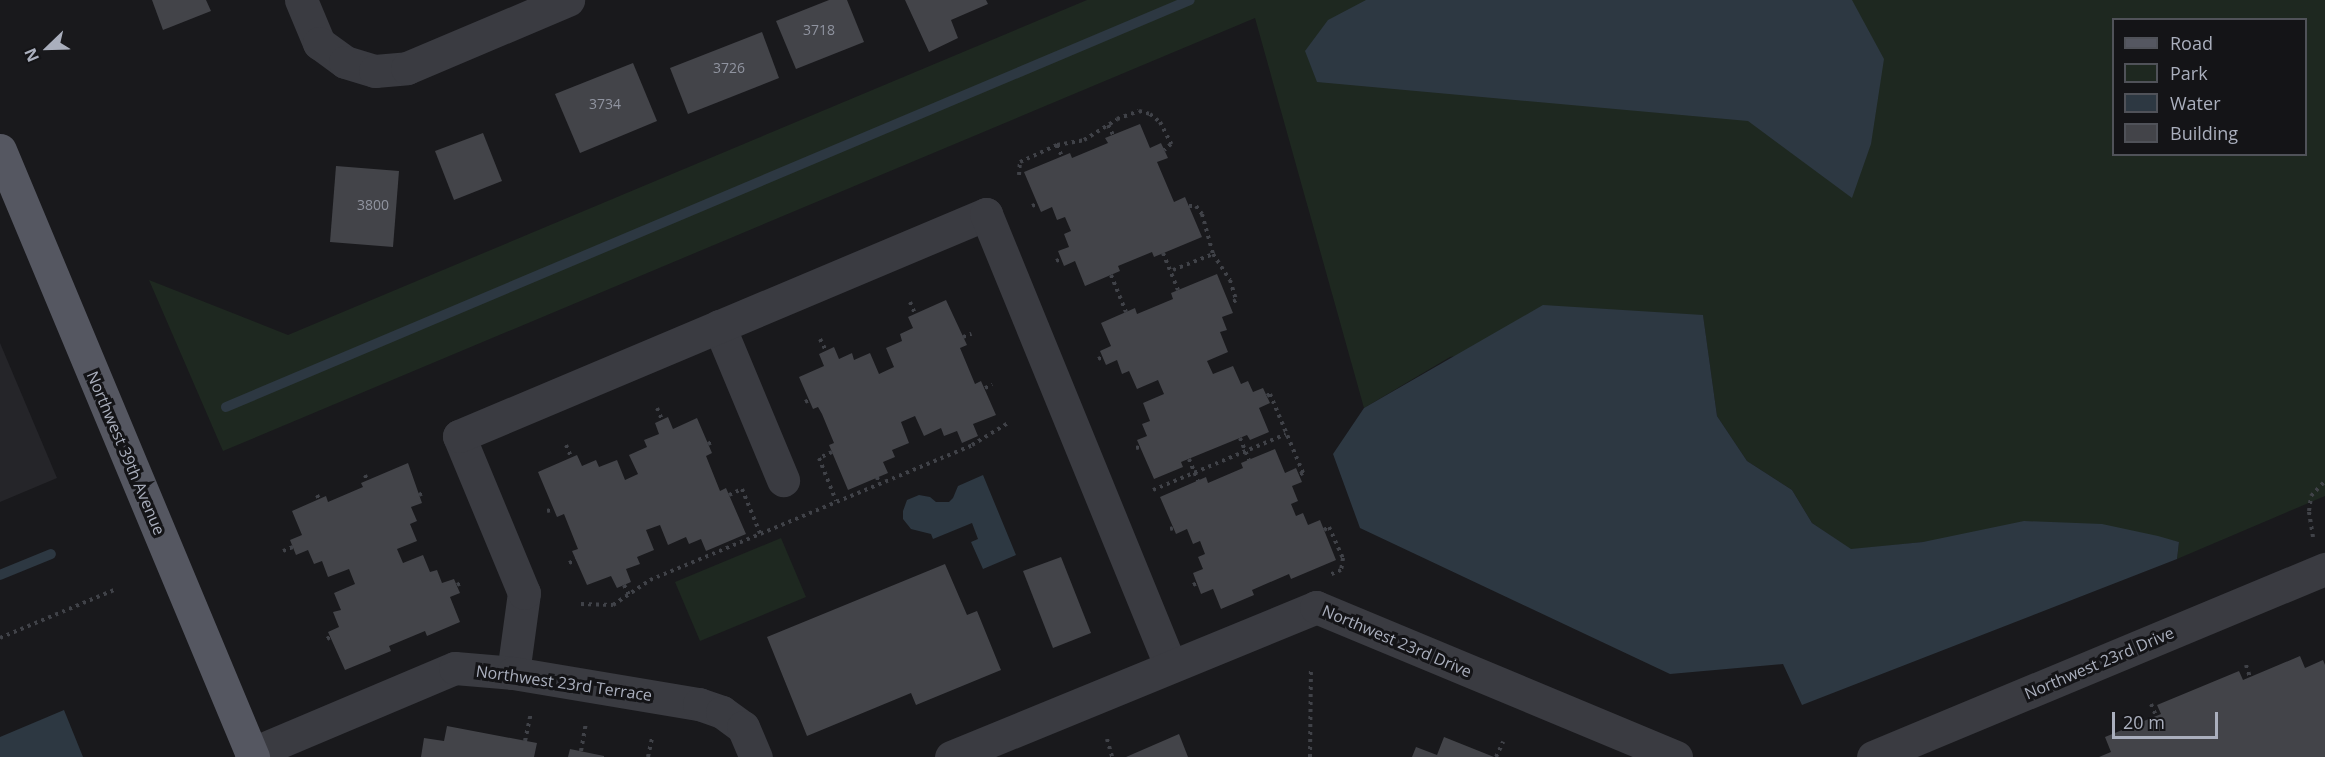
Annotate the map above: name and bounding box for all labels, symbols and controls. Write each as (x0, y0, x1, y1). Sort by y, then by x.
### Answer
north arrow (18, 18, 78, 78)
legend (2112, 18, 2307, 156)
house number: 3718 (803, 22, 835, 38)
text: Road (2170, 31, 2213, 55)
text: N (19, 45, 44, 65)
house number: 3726 (713, 60, 745, 76)
text: Park (2170, 61, 2208, 85)
text: Water (2170, 91, 2221, 115)
house number: 3734 (589, 96, 621, 112)
text: Building (2170, 121, 2238, 145)
house number: 3800 (357, 197, 389, 213)
street label: Northwest 39th Avenue (83, 368, 169, 538)
street label: Northwest 23rd Drive (1319, 601, 1475, 681)
street label: Northwest 23rd Drive (2021, 623, 2177, 703)
street label: Northwest 23rd Terrace (475, 661, 653, 705)
scale bar (2115, 700, 2222, 738)
text: 20 m (2123, 710, 2165, 734)

